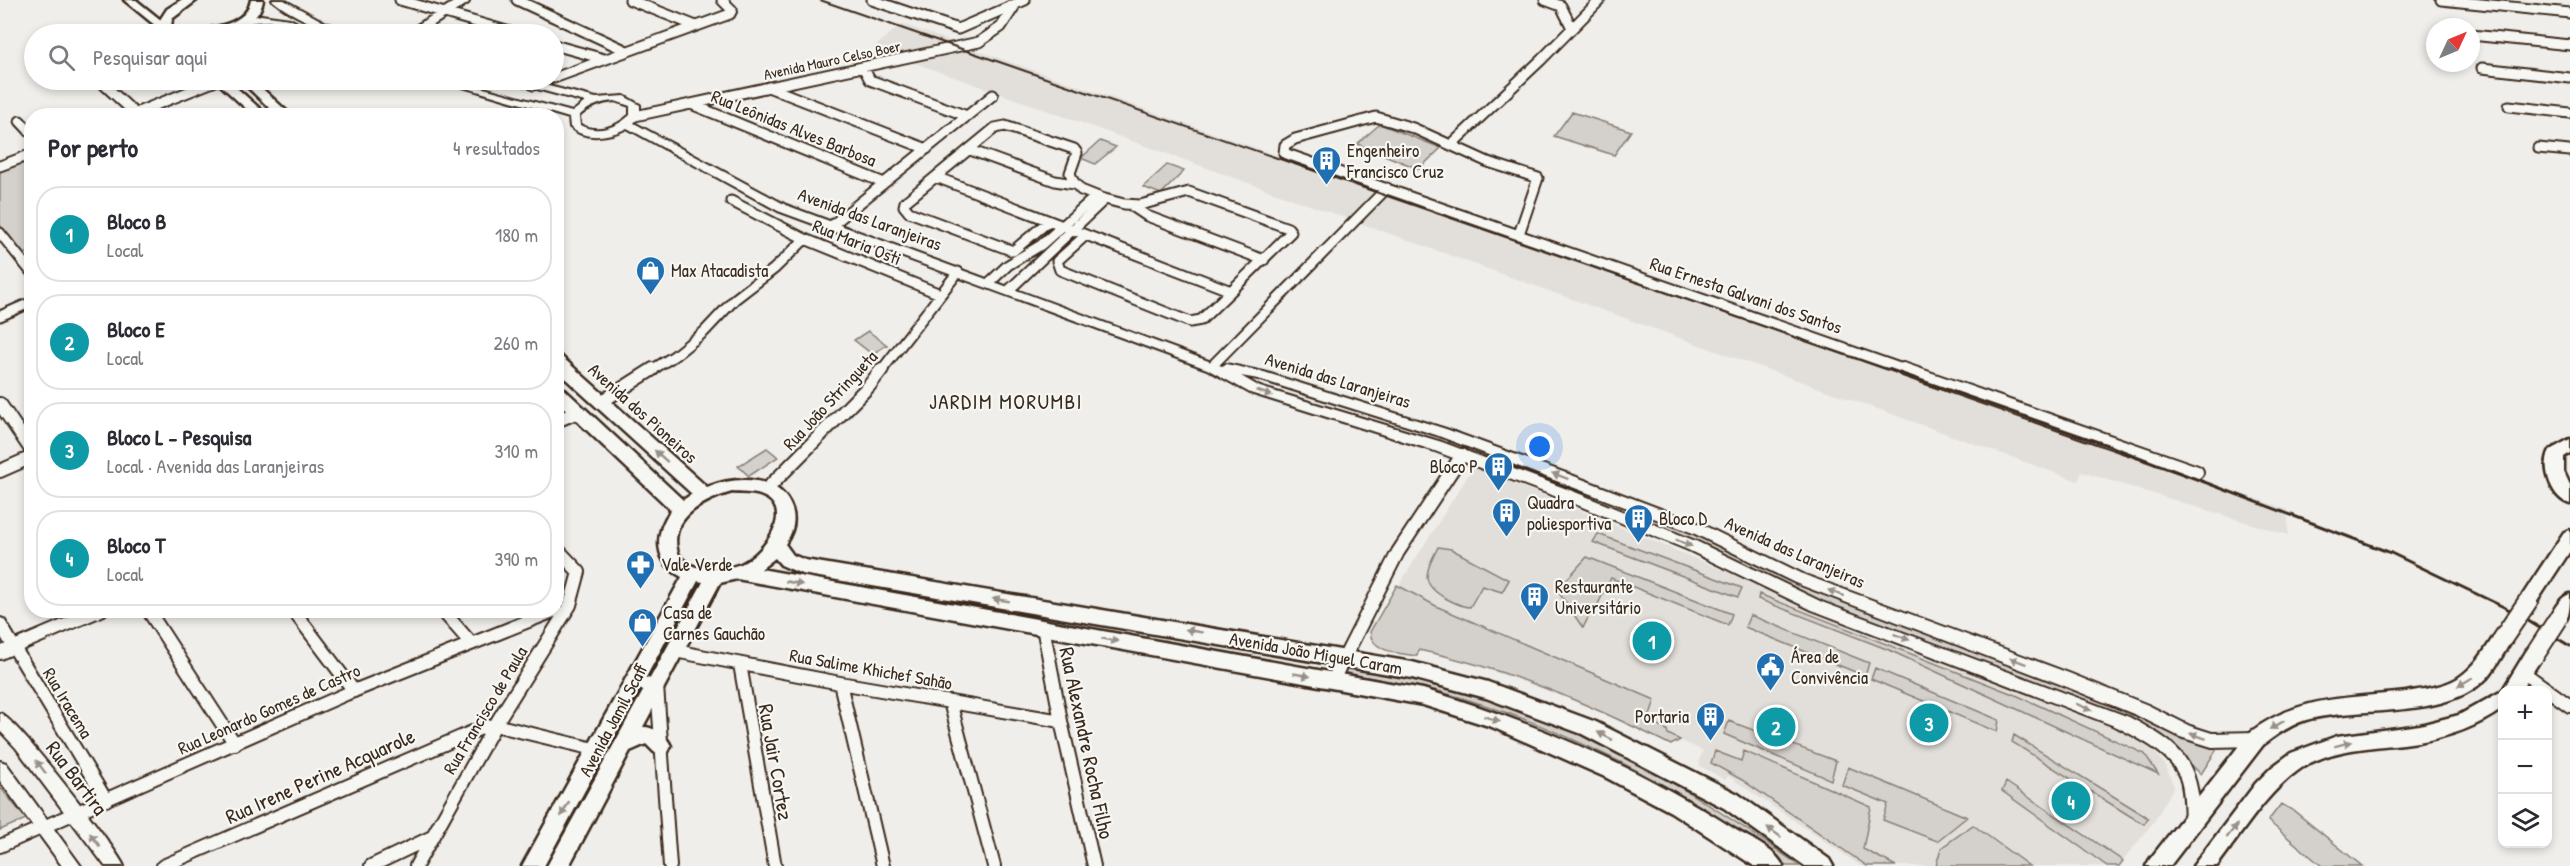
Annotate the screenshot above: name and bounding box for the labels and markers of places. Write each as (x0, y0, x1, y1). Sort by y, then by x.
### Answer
place label: Engenheiro Francisco Cruz (1346, 138, 1444, 184)
building icon: Engenheiro Francisco Cruz (1310, 144, 1342, 186)
shop icon: Max Atacadista (634, 254, 666, 296)
place label: Max Atacadista (671, 258, 768, 283)
building icon: Bloco P (1483, 450, 1515, 492)
place label: Bloco P (1430, 454, 1478, 479)
place label: Quadra poliesportiva (1527, 490, 1611, 536)
building icon: Quadra poliesportiva (1490, 496, 1522, 538)
building icon: Bloco D (1622, 502, 1654, 544)
place label: Bloco D (1659, 506, 1708, 531)
pharmacy icon: Vale Verde (624, 548, 656, 590)
place label: Vale Verde (661, 552, 733, 577)
place label: Restaurante Universitário (1555, 574, 1641, 620)
building icon: Restaurante Universitário (1518, 580, 1550, 622)
place label: Casa de Carnes Gauchão (663, 600, 765, 646)
shop icon: Casa de Carnes Gauchão (626, 606, 658, 648)
pin: 1 (1632, 618, 1672, 664)
place label: Área de Convivência (1791, 644, 1868, 690)
public building icon: Área de Convivência (1754, 650, 1786, 692)
building icon: Portaria (1694, 700, 1726, 742)
pin: 3 (1910, 700, 1948, 746)
place label: Portaria (1635, 704, 1689, 729)
pin: 2 (1756, 704, 1796, 750)
pin: 4 (2052, 778, 2090, 824)

